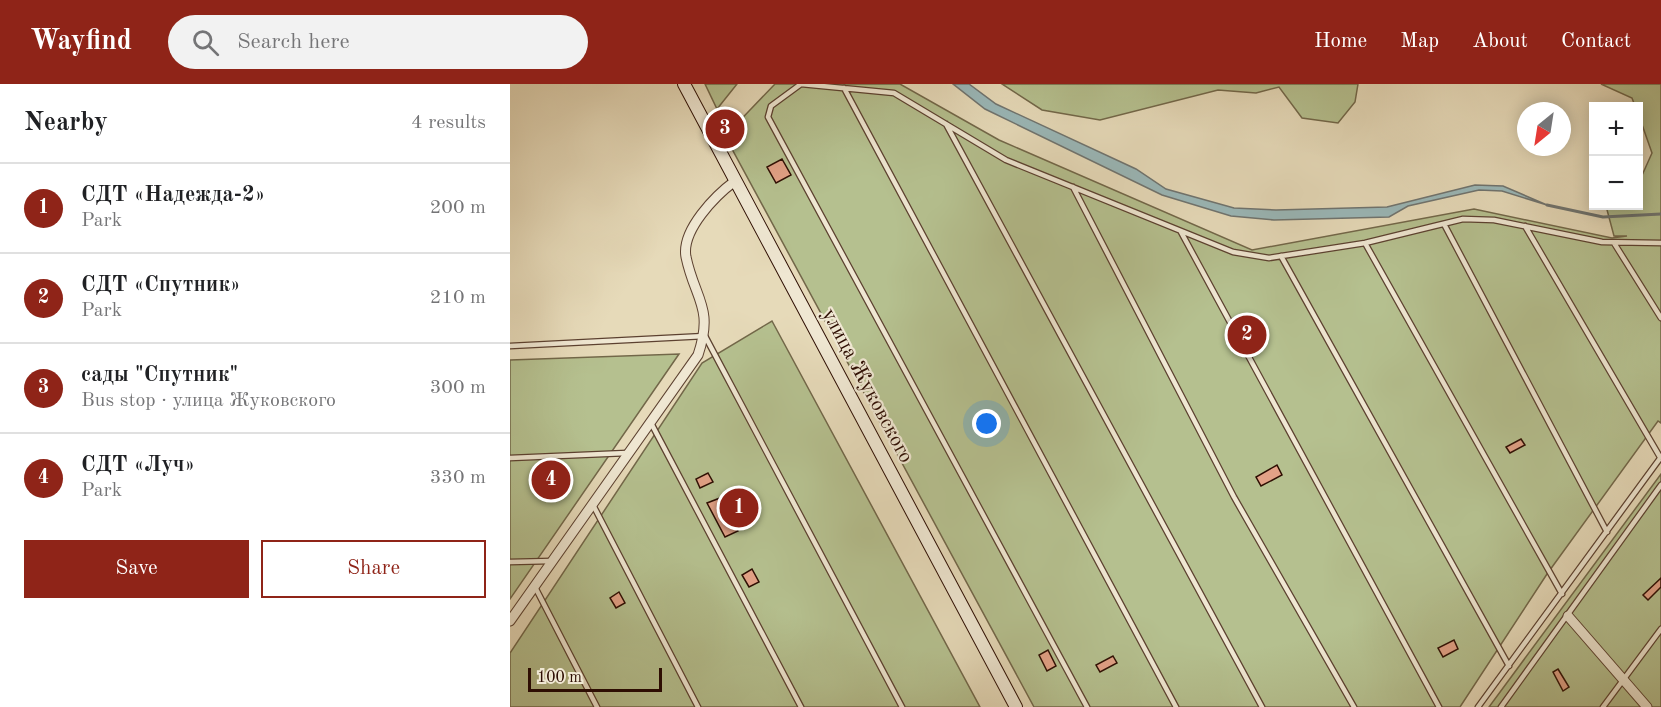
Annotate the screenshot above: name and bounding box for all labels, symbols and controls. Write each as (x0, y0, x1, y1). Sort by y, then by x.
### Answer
search box (168, 15, 588, 69)
icon: search (189, 26, 222, 59)
text: Wayfind (30, 28, 132, 56)
text: Search here (237, 31, 350, 53)
text: Home (1314, 31, 1367, 52)
text: Map (1400, 31, 1439, 52)
text: About (1472, 31, 1528, 52)
text: Contact (1561, 31, 1631, 52)
north arrow (1517, 102, 1571, 156)
map controls (1589, 102, 1643, 210)
button: + (1589, 102, 1643, 156)
pin: 3 (706, 106, 744, 152)
text: Nearby (24, 110, 108, 136)
text: 4 results (411, 113, 486, 133)
button: − (1589, 156, 1643, 210)
text: СДТ «Надежда-2» (81, 184, 265, 206)
text: 1 (38, 198, 49, 218)
text: 200 m (430, 198, 486, 218)
text: Park (81, 211, 122, 231)
text: СДТ «Спутник» (81, 274, 241, 296)
text: 2 (38, 288, 49, 308)
text: 210 m (430, 288, 486, 308)
text: Park (81, 301, 122, 321)
street label: улица Жуковского (817, 305, 917, 467)
pin: 2 (1228, 312, 1266, 358)
text: сады "Спутник" (81, 364, 238, 386)
text: 3 (38, 378, 49, 398)
text: 300 m (430, 378, 486, 398)
text: Bus stop · улица Жуковского (81, 391, 336, 411)
your location (972, 409, 1001, 438)
text: СДТ «Луч» (81, 454, 195, 476)
pin: 4 (532, 458, 570, 502)
text: 4 (38, 468, 49, 488)
text: 330 m (430, 468, 486, 488)
text: Park (81, 481, 122, 501)
pin: 1 (720, 486, 758, 530)
button: Save (24, 540, 249, 598)
button: Share (261, 540, 486, 598)
scale bar (528, 665, 662, 692)
text: 100 m (537, 670, 582, 686)

